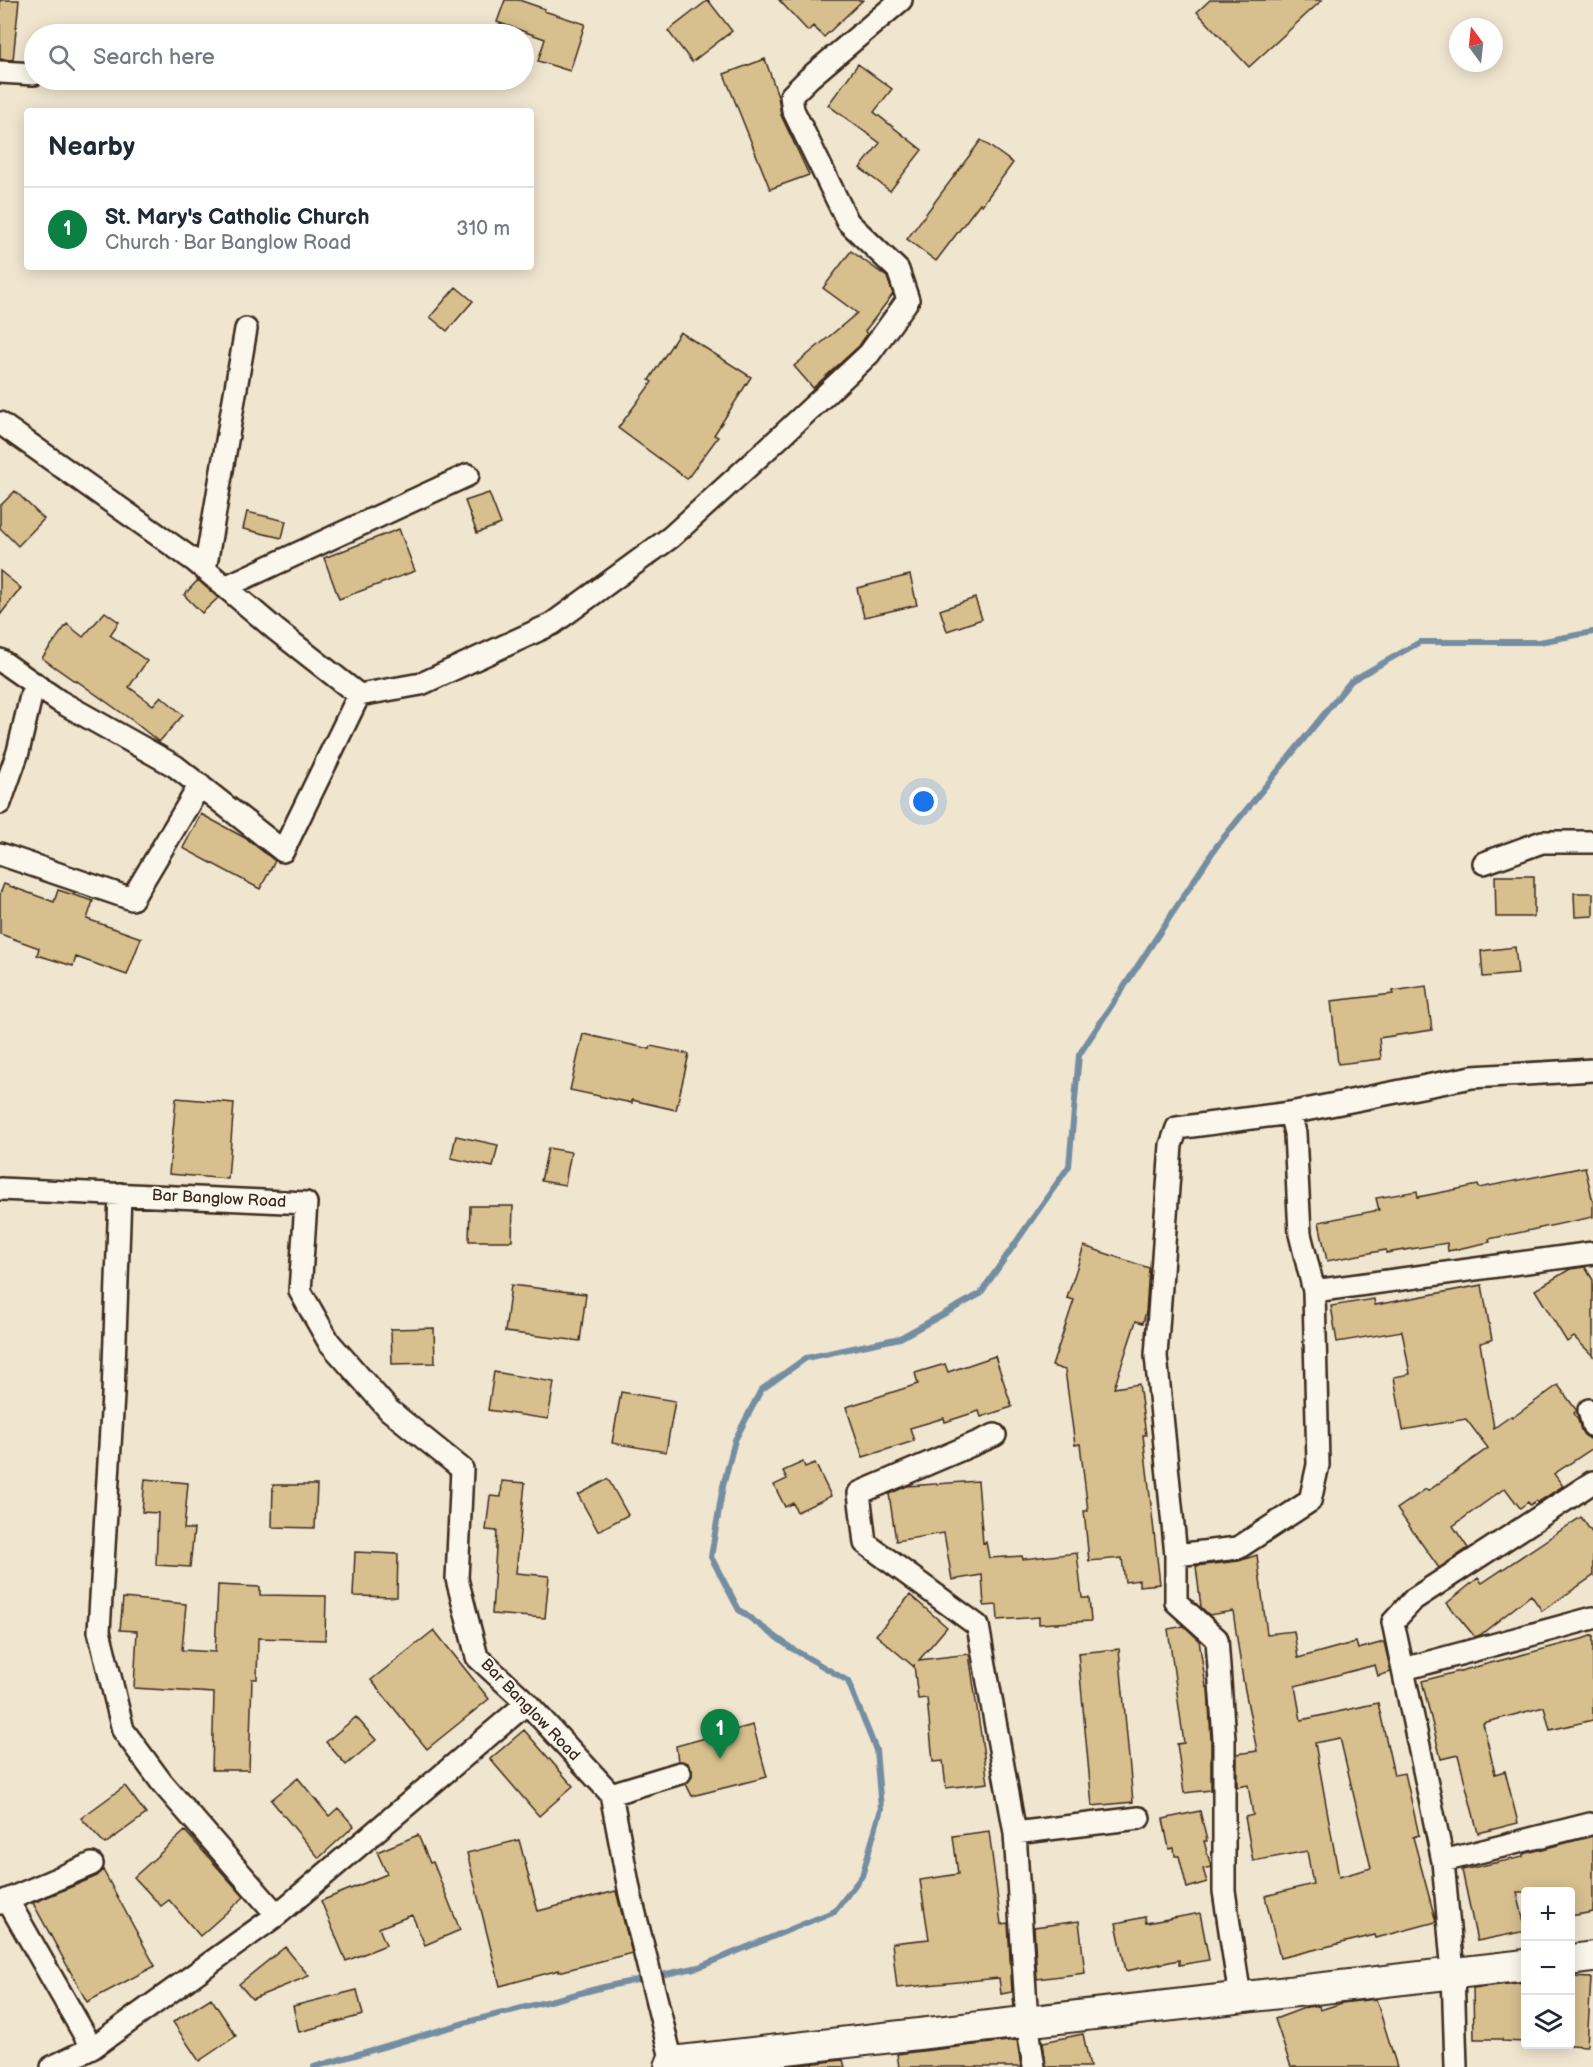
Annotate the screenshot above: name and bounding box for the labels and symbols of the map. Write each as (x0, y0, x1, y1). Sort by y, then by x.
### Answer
north arrow (1449, 18, 1503, 72)
your location (909, 787, 938, 816)
street label: Bar Banglow Road (151, 1186, 287, 1212)
street label: Bar Banglow Road (476, 1655, 584, 1765)
pin: 1 (700, 1710, 740, 1759)

